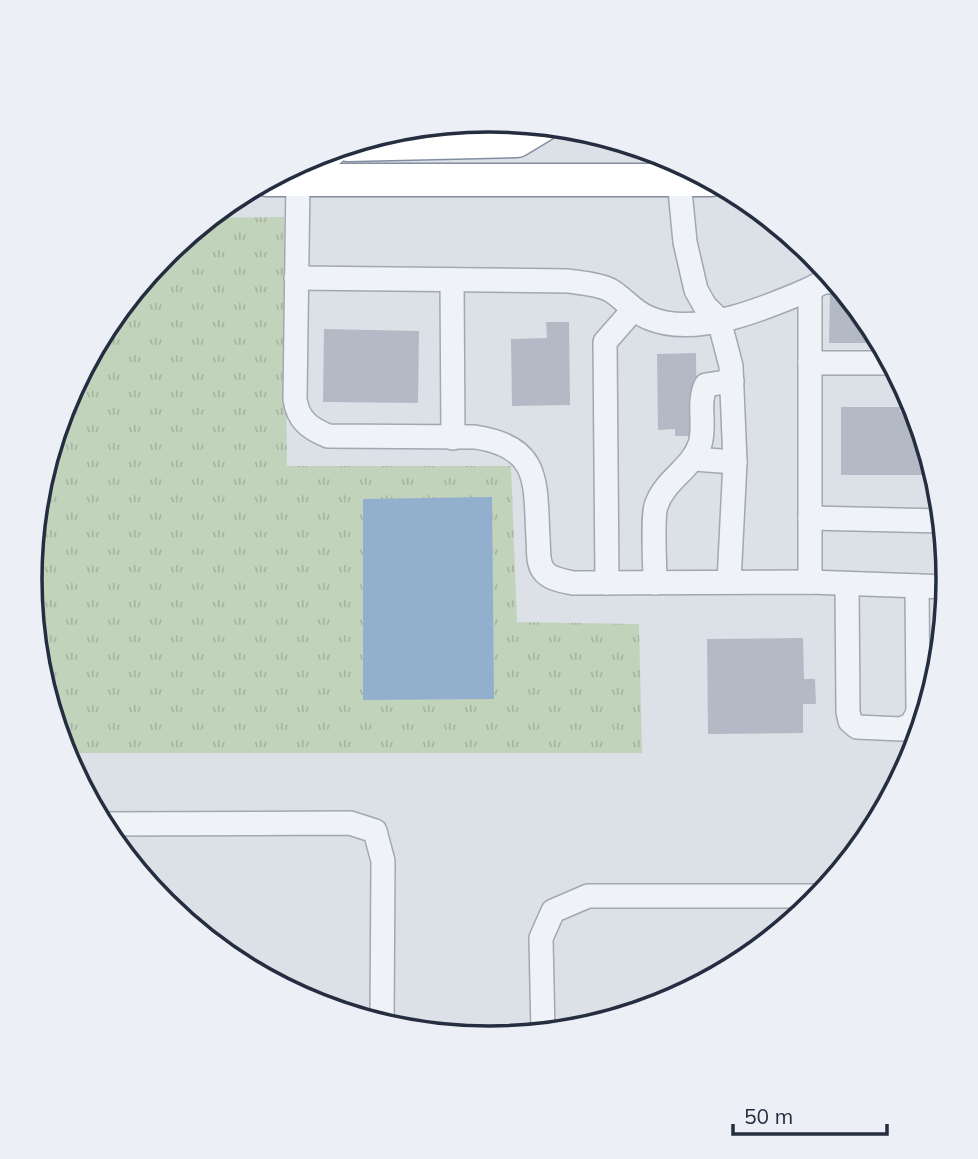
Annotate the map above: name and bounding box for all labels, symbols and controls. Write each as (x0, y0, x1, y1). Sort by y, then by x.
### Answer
scale bar (733, 1092, 887, 1136)
text: 50 m (744, 1103, 793, 1129)

